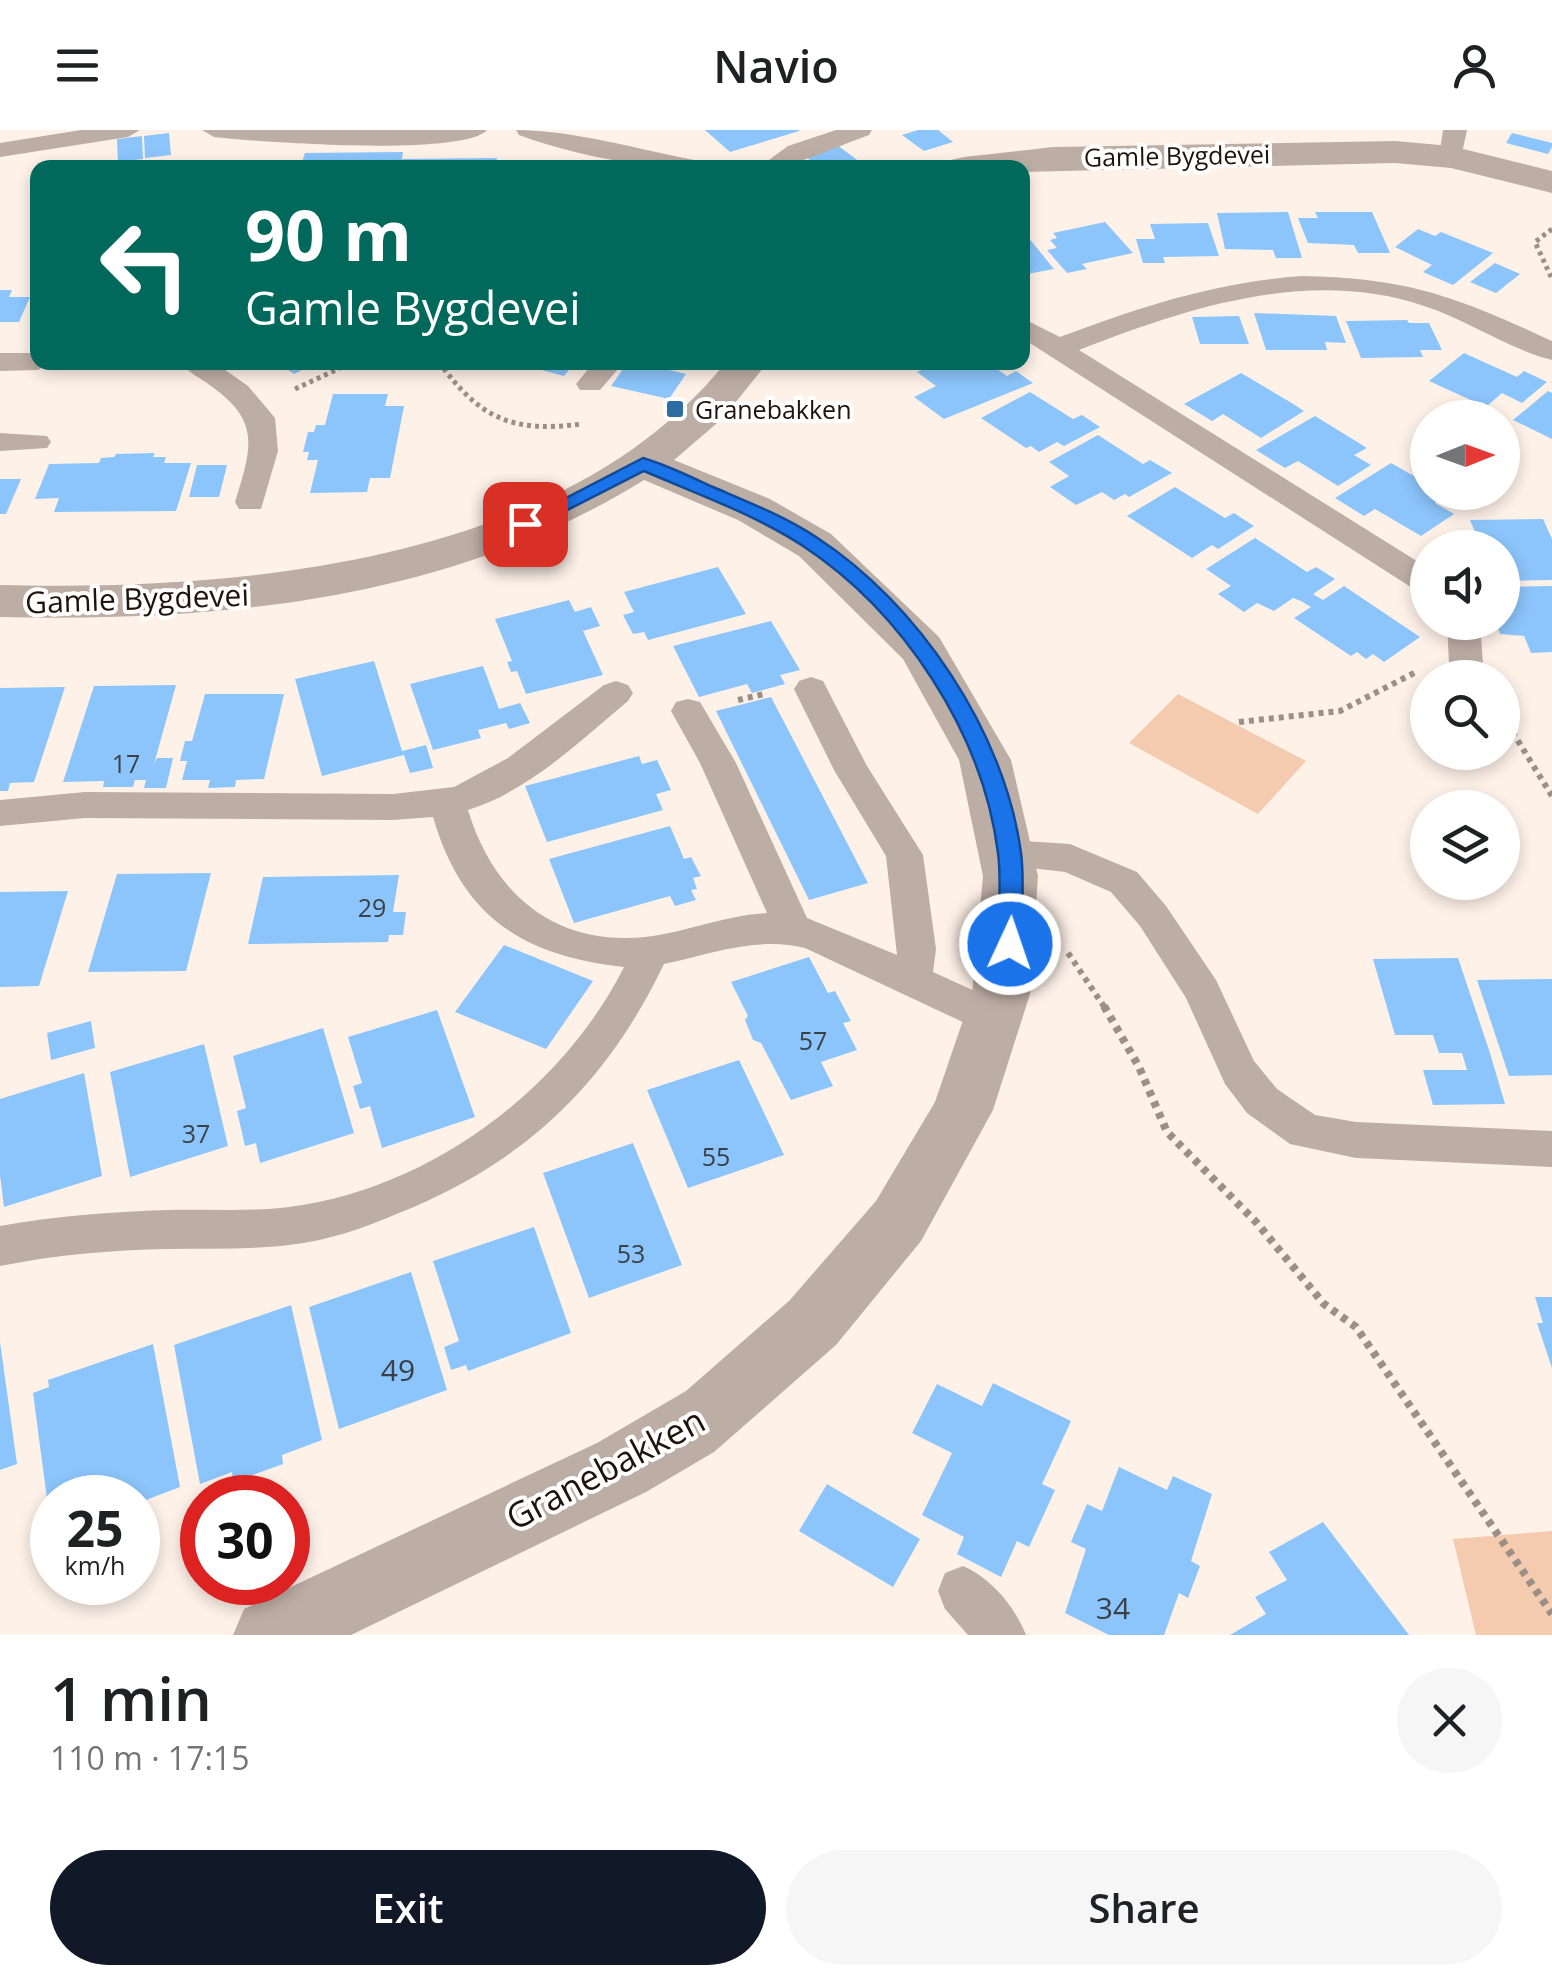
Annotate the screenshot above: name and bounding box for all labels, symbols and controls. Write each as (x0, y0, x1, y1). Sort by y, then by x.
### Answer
text: Navio (713, 35, 839, 96)
icon: menu (50, 38, 105, 93)
icon: person (1447, 38, 1502, 93)
street label: Gamle Bygdevei (1083, 136, 1271, 174)
text: 90 m (245, 186, 412, 282)
icon: left (80, 200, 210, 330)
text: Gamle Bygdevei (245, 277, 581, 338)
place label: Granebakken (695, 392, 851, 426)
marker: Granebakken (664, 398, 686, 420)
north arrow (1410, 400, 1520, 510)
map controls (1410, 400, 1520, 900)
pin (483, 482, 568, 567)
icon: arrive (498, 497, 553, 552)
button: sound (1410, 530, 1520, 640)
street label: Gamle Bygdevei (24, 574, 250, 622)
button: search (1410, 660, 1520, 770)
house number: 17 (112, 746, 140, 780)
button: layers (1410, 790, 1520, 900)
house number: 29 (358, 890, 386, 924)
position arrow (958, 892, 1062, 996)
house number: 57 (799, 1023, 827, 1057)
house number: 37 (182, 1116, 210, 1150)
house number: 55 (702, 1139, 730, 1173)
house number: 53 (617, 1236, 645, 1270)
house number: 49 (381, 1349, 415, 1390)
street label: Granebakken (497, 1396, 713, 1540)
speed limit sign: 30 (180, 1475, 310, 1605)
text: 25 (66, 1494, 124, 1562)
text: km/h (65, 1548, 125, 1582)
house number: 34 (1096, 1587, 1130, 1628)
text: 1 min (50, 1657, 212, 1739)
button: close (1397, 1668, 1502, 1773)
text: 110 m · 17:15 (50, 1736, 249, 1779)
button: Exit (50, 1850, 766, 1965)
button: Share (786, 1850, 1502, 1965)

